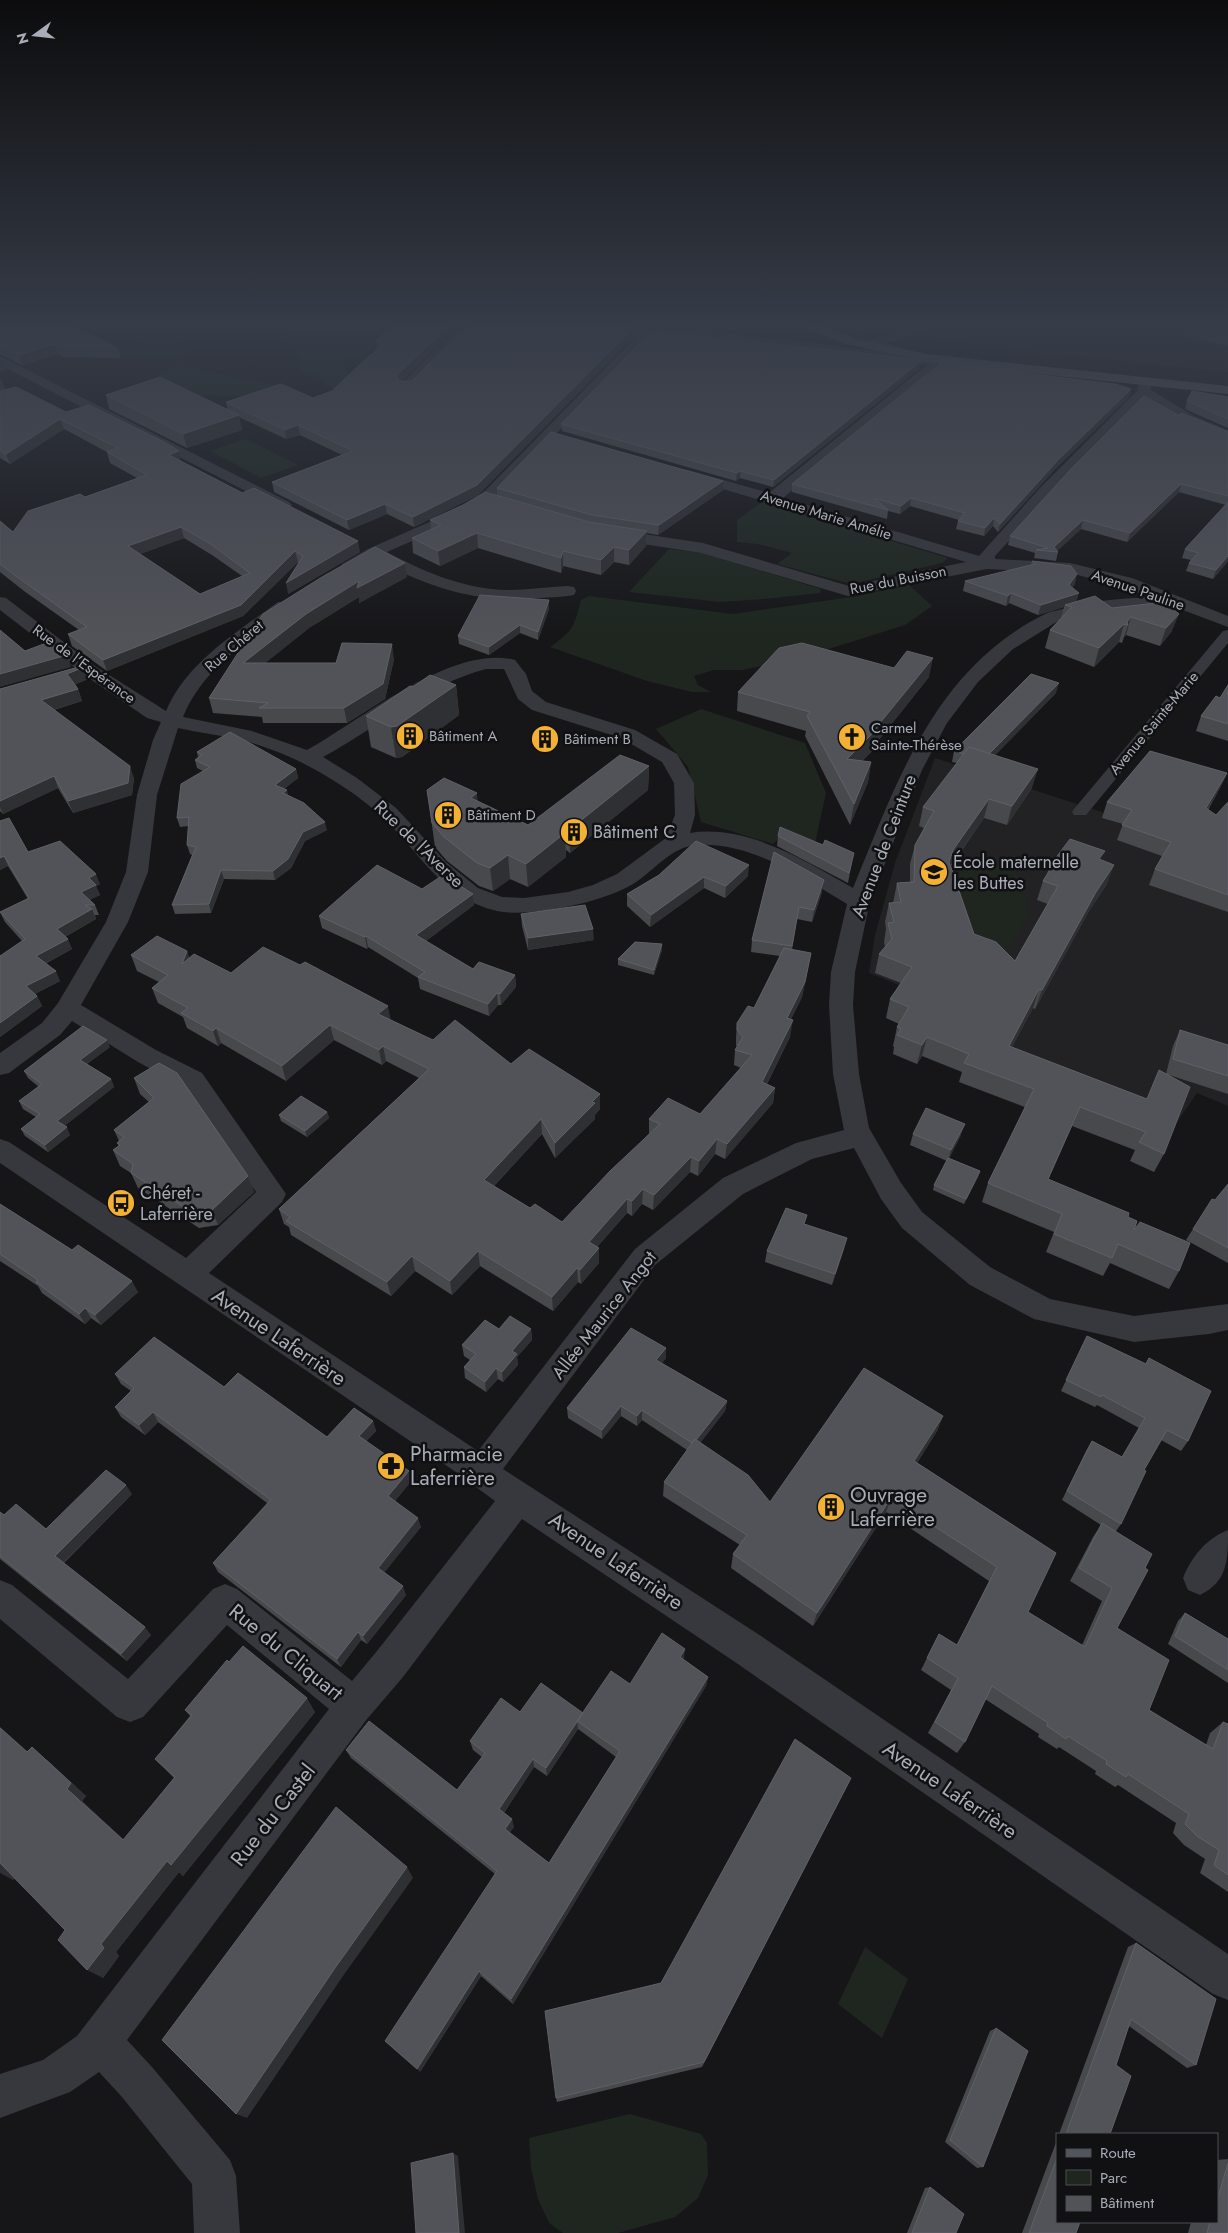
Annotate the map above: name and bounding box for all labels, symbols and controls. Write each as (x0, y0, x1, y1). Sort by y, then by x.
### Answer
north arrow (10, 10, 60, 60)
text: N (11, 30, 34, 46)
street label: Avenue Marie Amélie (758, 485, 895, 546)
street label: Rue du Buisson (848, 560, 948, 600)
street label: Avenue Pauline (1089, 564, 1188, 616)
street label: Rue Chéret (200, 615, 268, 677)
street label: Rue de l'Espérance (28, 619, 140, 709)
street label: Avenue Sainte-Marie (1104, 666, 1204, 779)
place label: Carmel Sainte-Thérèse (871, 717, 962, 756)
building icon: Bâtiment A (395, 721, 425, 751)
church icon: Carmel Sainte-Thérèse (837, 722, 867, 752)
building icon: Bâtiment B (530, 724, 560, 754)
place label: Bâtiment A (429, 725, 498, 747)
place label: Bâtiment B (564, 728, 631, 750)
street label: Avenue de Ceinture (845, 771, 923, 921)
street label: Rue de l'Averse (368, 794, 470, 894)
building icon: Bâtiment D (433, 800, 463, 830)
place label: Bâtiment D (467, 804, 536, 826)
building icon: Bâtiment C (559, 817, 589, 847)
place label: Bâtiment C (593, 819, 676, 845)
place label: École maternelle les Buttes (953, 849, 1079, 896)
school or university icon: École maternelle les Buttes (919, 857, 949, 887)
place label: Chéret - Laferrière (140, 1180, 213, 1227)
bus stop icon: Chéret - Laferrière (106, 1188, 136, 1218)
street label: Allée Maurice Angot (546, 1245, 663, 1385)
street label: Avenue Laferrière (206, 1281, 352, 1393)
place label: Pharmacie Laferrière (410, 1439, 503, 1493)
pharmacy icon: Pharmacie Laferrière (376, 1451, 406, 1481)
place label: Ouvrage Laferrière (850, 1480, 935, 1534)
building icon: Ouvrage Laferrière (816, 1492, 846, 1522)
street label: Avenue Laferrière (543, 1505, 689, 1617)
street label: Rue du Cliquart (222, 1597, 350, 1707)
street label: Avenue Laferrière (877, 1734, 1023, 1846)
street label: Rue du Castel (223, 1757, 323, 1873)
legend (1056, 2133, 1218, 2223)
text: Route (1100, 2142, 1136, 2164)
text: Parc (1100, 2167, 1127, 2189)
text: Bâtiment (1100, 2192, 1154, 2214)

